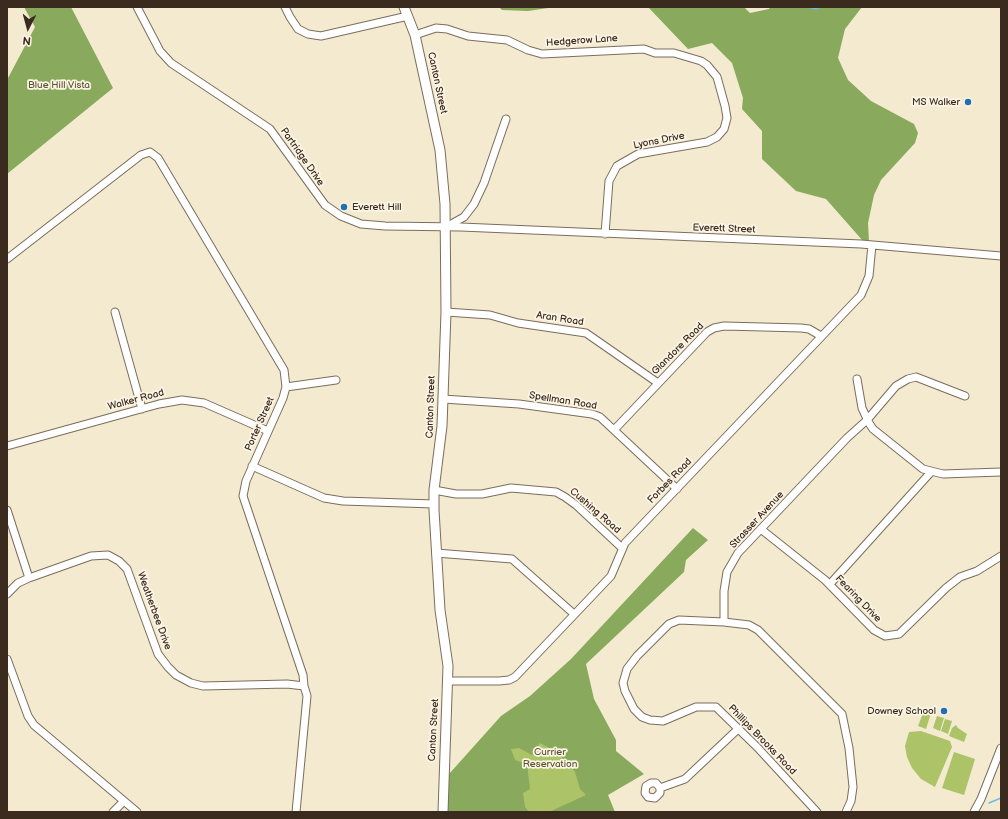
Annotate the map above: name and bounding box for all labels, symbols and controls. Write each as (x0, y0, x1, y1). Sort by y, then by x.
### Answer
north arrow (8, 8, 48, 48)
street label: Hedgerow Lane (546, 33, 618, 49)
text: N (22, 34, 31, 47)
street label: Canton Street (425, 51, 449, 115)
park label: Blue Hill Vista (28, 79, 90, 91)
place label: MS Walker (912, 96, 960, 108)
marker: MS Walker (963, 97, 973, 107)
street label: Partridge Drive (278, 126, 326, 188)
street label: Lyons Drive (632, 130, 686, 152)
place label: Everett Hill (352, 201, 401, 213)
marker: Everett Hill (339, 202, 349, 212)
street label: Everett Street (692, 222, 756, 236)
street label: Aran Road (536, 309, 584, 329)
street label: Glandore Road (650, 321, 706, 377)
street label: Canton Street (424, 375, 438, 439)
street label: Walker Road (107, 387, 165, 413)
street label: Spellman Road (528, 390, 598, 412)
street label: Porter Street (243, 395, 277, 453)
street label: Forbes Road (645, 456, 695, 506)
street label: Cushing Road (567, 486, 623, 536)
street label: Strasser Avenue (727, 489, 787, 551)
street label: Weatherbee Drive (134, 570, 174, 652)
street label: Fearing Drive (833, 573, 883, 625)
street label: Canton Street (426, 698, 442, 762)
street label: Phillips Brooks Road (725, 702, 799, 778)
place label: Downey School (867, 705, 936, 717)
marker: Downey School (939, 706, 949, 716)
park label: Currier Reservation (523, 746, 577, 770)

